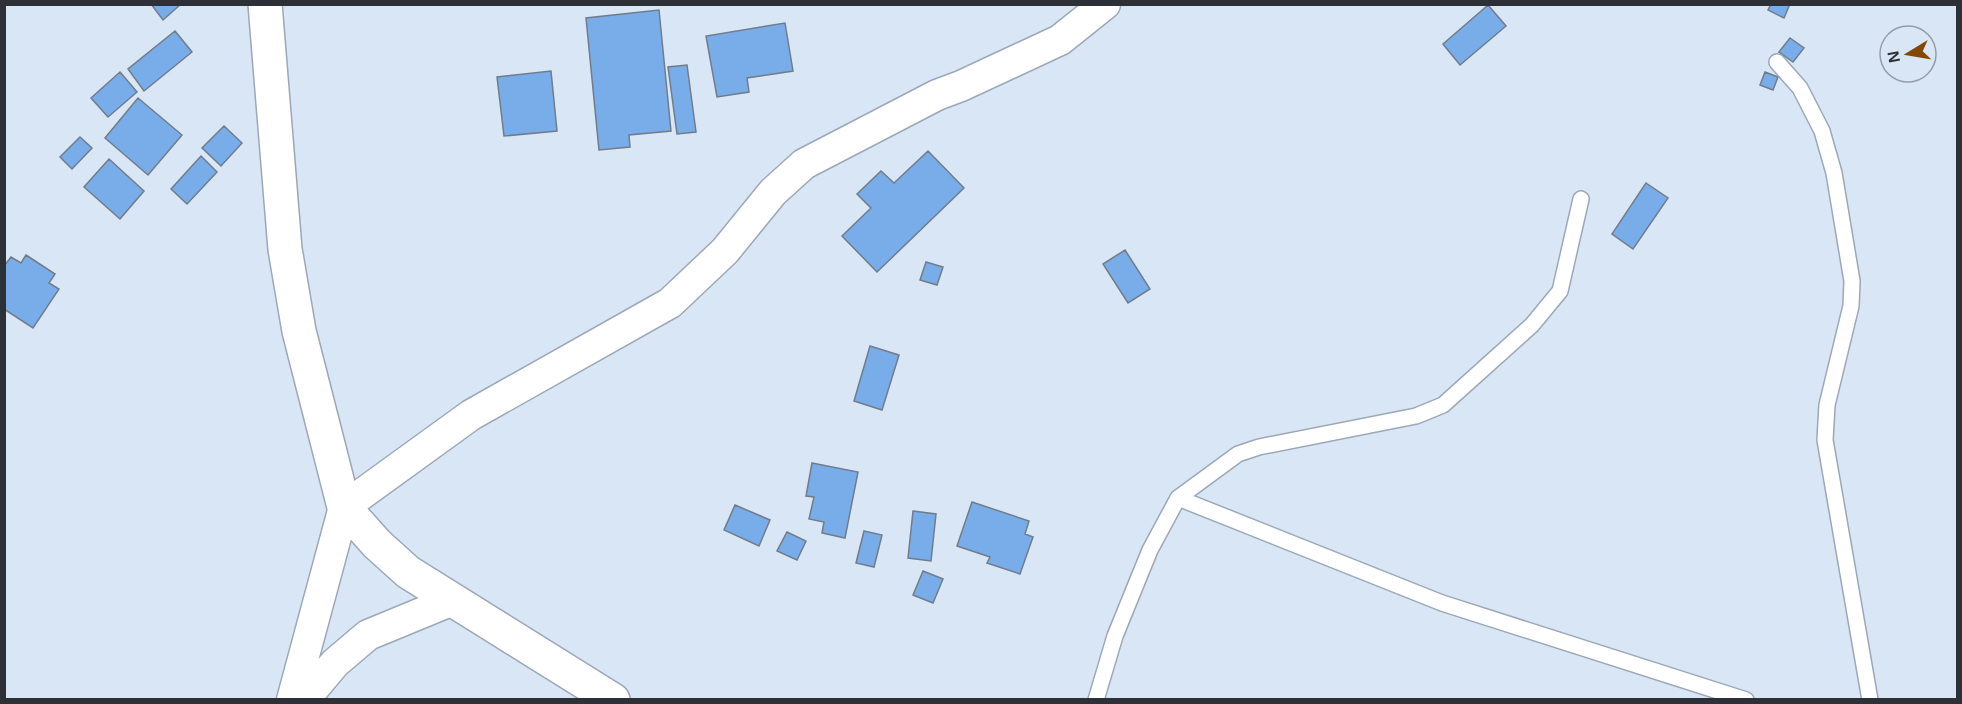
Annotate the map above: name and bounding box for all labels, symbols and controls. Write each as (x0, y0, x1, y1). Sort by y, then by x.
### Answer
north arrow (1878, 24, 1938, 84)
text: N (1884, 49, 1903, 64)

